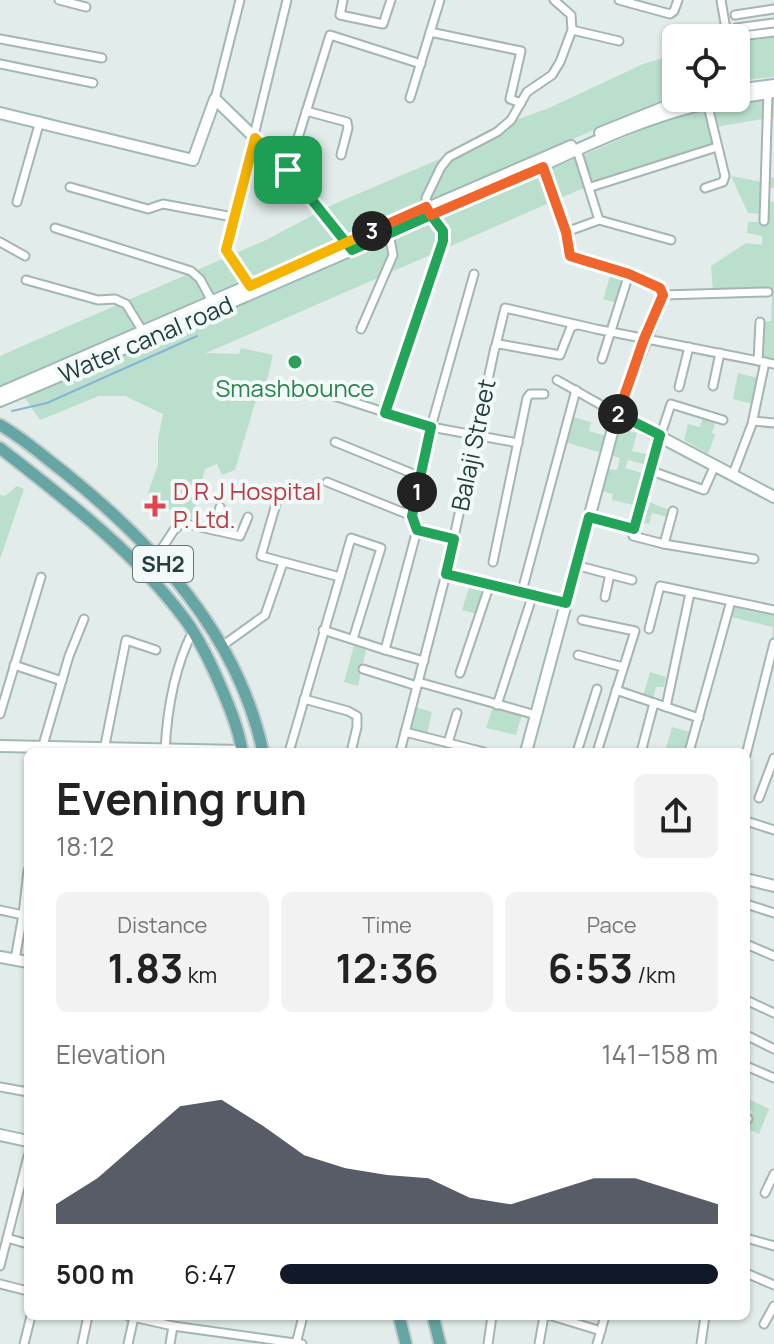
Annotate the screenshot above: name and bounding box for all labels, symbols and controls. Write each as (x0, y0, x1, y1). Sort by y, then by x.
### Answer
map controls (662, 24, 750, 112)
button: locate (662, 24, 750, 112)
pin (254, 136, 322, 204)
icon: arrive (266, 148, 310, 192)
pin: 3 (352, 211, 392, 251)
text: 3 (366, 216, 378, 246)
street label: Water canal road (53, 287, 237, 390)
marker: Smashbounce (286, 353, 304, 371)
place label: Smashbounce (215, 371, 375, 404)
street label: Balaji Street (442, 376, 503, 514)
pin: 2 (598, 394, 638, 434)
text: 2 (611, 399, 625, 429)
pin: 1 (397, 472, 437, 512)
place label: D R J Hospital P. Ltd. (173, 474, 321, 535)
text: 1 (412, 477, 422, 507)
marker: D R J Hospital P. Ltd. (144, 495, 166, 517)
road number: SH2 (133, 546, 193, 582)
text: Evening run (56, 768, 307, 828)
button: share (634, 774, 718, 858)
text: 18:12 (56, 828, 114, 864)
text: Distance (117, 910, 207, 940)
text: Time (362, 910, 412, 940)
text: Pace (587, 910, 637, 940)
text: 1.83 (107, 940, 183, 995)
text: 12:36 (335, 940, 439, 995)
text: 6:53 (548, 940, 633, 995)
text: km (183, 960, 217, 990)
text: /km (633, 960, 676, 990)
text: Elevation (56, 1036, 166, 1072)
text: 141–158 m (601, 1036, 718, 1072)
text: 500 m (56, 1256, 134, 1292)
text: 6:47 (184, 1256, 236, 1292)

